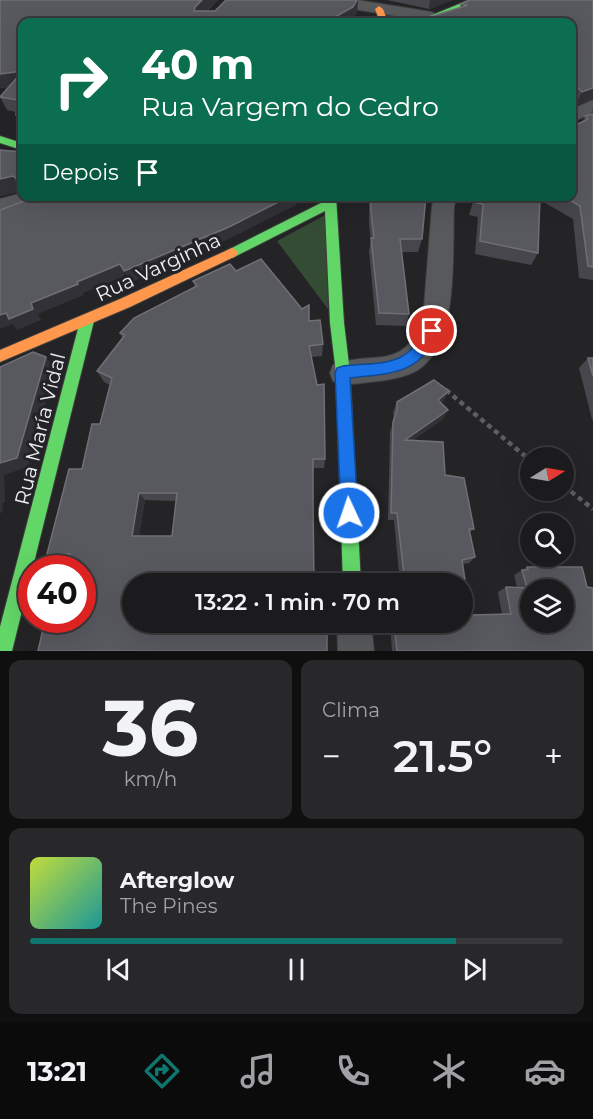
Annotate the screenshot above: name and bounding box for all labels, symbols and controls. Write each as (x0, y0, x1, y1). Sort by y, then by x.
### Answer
text: 40 m (141, 38, 254, 90)
icon: right (42, 42, 120, 120)
text: Rua Vargem do Cedro (141, 90, 439, 123)
icon: arrive (131, 156, 164, 189)
text: Depois (42, 159, 119, 186)
street label: Rua Varginha (92, 228, 224, 306)
pin (406, 305, 457, 356)
icon: arrive (415, 314, 448, 347)
street label: Rua María Vidal (10, 350, 70, 508)
north arrow (520, 447, 574, 501)
map controls (520, 447, 574, 633)
position arrow (317, 481, 381, 545)
button: search (520, 513, 574, 567)
speed limit sign: 40 (18, 555, 96, 633)
button: layers (520, 579, 574, 633)
text: 13:22 · 1 min · 70 m (195, 589, 400, 616)
text: 36 (103, 680, 198, 776)
text: Clima (322, 698, 380, 722)
text: 21.5° (393, 728, 492, 783)
text: − (322, 736, 341, 776)
text: + (544, 736, 563, 776)
text: km/h (124, 767, 177, 791)
text: Afterglow (120, 867, 234, 894)
text: The Pines (120, 894, 217, 918)
icon: previous (102, 953, 135, 986)
icon: pause (280, 953, 313, 986)
icon: next (458, 953, 491, 986)
icon: directions (141, 1050, 183, 1092)
icon: music (237, 1050, 279, 1092)
icon: phone (332, 1050, 374, 1092)
icon: climate (428, 1050, 470, 1092)
icon: car (524, 1050, 566, 1092)
text: 13:21 (27, 1055, 87, 1088)

